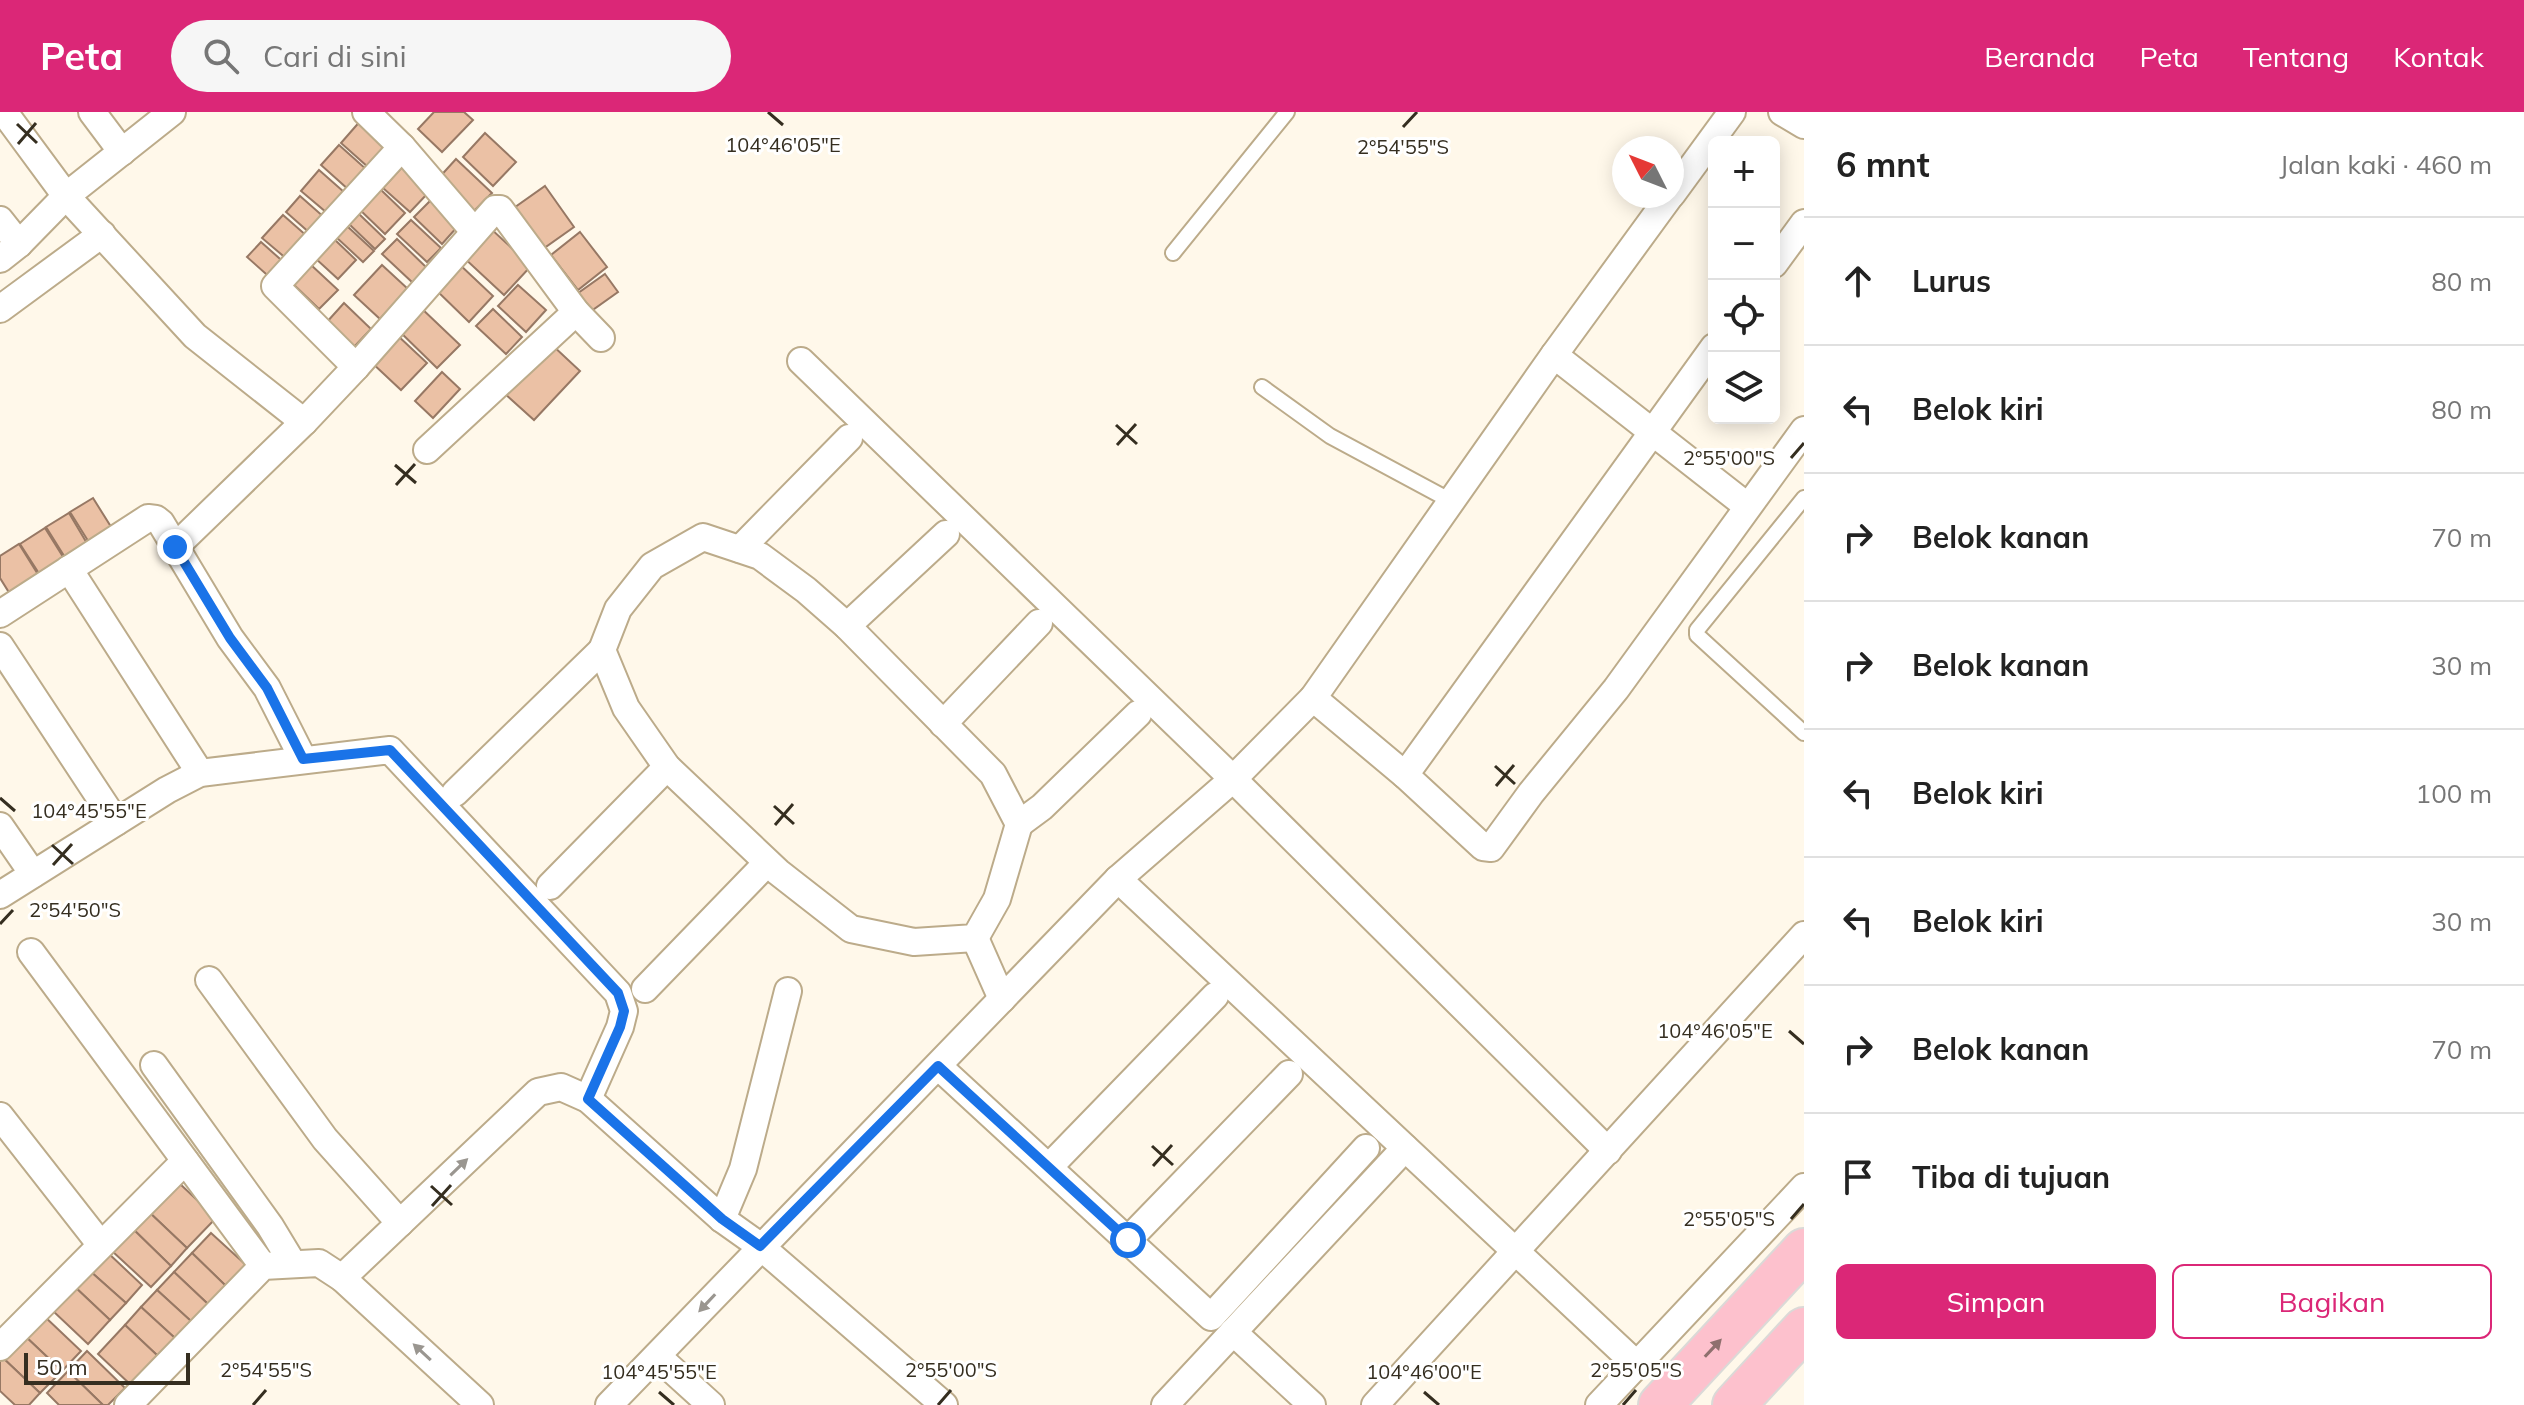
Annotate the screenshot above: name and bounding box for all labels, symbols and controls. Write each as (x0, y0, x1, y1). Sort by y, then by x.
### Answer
search box (171, 20, 731, 92)
text: Peta (40, 32, 123, 80)
icon: search (199, 34, 243, 78)
text: Cari di sini (263, 37, 407, 75)
text: Beranda (1984, 39, 2095, 74)
text: Peta (2139, 39, 2199, 74)
text: Tentang (2243, 39, 2349, 74)
text: Kontak (2393, 39, 2484, 74)
text: 104°46'05"E (725, 132, 841, 157)
text: 2°54'55"S (1357, 134, 1449, 159)
north arrow (1612, 136, 1684, 208)
map controls (1708, 136, 1780, 424)
button: + (1708, 136, 1780, 208)
text: 6 mnt (1836, 143, 1930, 186)
text: Jalan kaki · 460 m (2280, 148, 2492, 181)
button: − (1708, 208, 1780, 280)
icon: ahead (1836, 259, 1880, 303)
text: Lurus (1912, 262, 1991, 300)
text: 80 m (2431, 265, 2492, 298)
button: locate (1708, 280, 1780, 352)
button: layers (1708, 352, 1780, 424)
icon: left (1836, 387, 1880, 431)
text: Belok kiri (1912, 390, 2044, 428)
text: 80 m (2431, 393, 2492, 426)
text: 2°55'00"S (1683, 445, 1775, 470)
icon: right (1836, 515, 1880, 559)
text: Belok kanan (1912, 518, 2089, 556)
text: 70 m (2431, 521, 2492, 554)
route end (157, 529, 193, 565)
icon: right (1836, 643, 1880, 687)
text: Belok kanan (1912, 646, 2089, 684)
text: 30 m (2431, 649, 2492, 682)
icon: left (1836, 771, 1880, 815)
text: Belok kiri (1912, 774, 2044, 812)
text: 100 m (2416, 777, 2492, 810)
text: 104°45'55"E (31, 798, 147, 823)
text: 2°54'50"S (29, 897, 121, 922)
icon: left (1836, 899, 1880, 943)
text: Belok kiri (1912, 902, 2044, 940)
text: 30 m (2431, 905, 2492, 938)
text: 104°46'05"E (1657, 1018, 1773, 1043)
icon: right (1836, 1027, 1880, 1071)
text: Belok kanan (1912, 1030, 2089, 1068)
text: 70 m (2431, 1033, 2492, 1066)
icon: arrive (1836, 1155, 1880, 1199)
one-way arrow (449, 1158, 468, 1176)
text: Tiba di tujuan (1912, 1158, 2110, 1196)
text: 2°55'05"S (1683, 1206, 1775, 1231)
route start (1110, 1222, 1146, 1258)
button: Simpan (1836, 1264, 2156, 1339)
button: Bagikan (2172, 1264, 2492, 1339)
one-way arrow (698, 1293, 716, 1312)
one-way arrow (1704, 1339, 1722, 1358)
one-way arrow (413, 1344, 432, 1362)
scale bar (24, 1349, 190, 1385)
text: 50 m (36, 1353, 87, 1381)
text: 2°54'55"S (220, 1357, 312, 1382)
text: 2°55'00"S (905, 1357, 997, 1382)
text: 2°55'05"S (1590, 1357, 1682, 1382)
text: 104°45'55"E (601, 1359, 717, 1384)
text: 104°46'00"E (1366, 1359, 1482, 1384)

